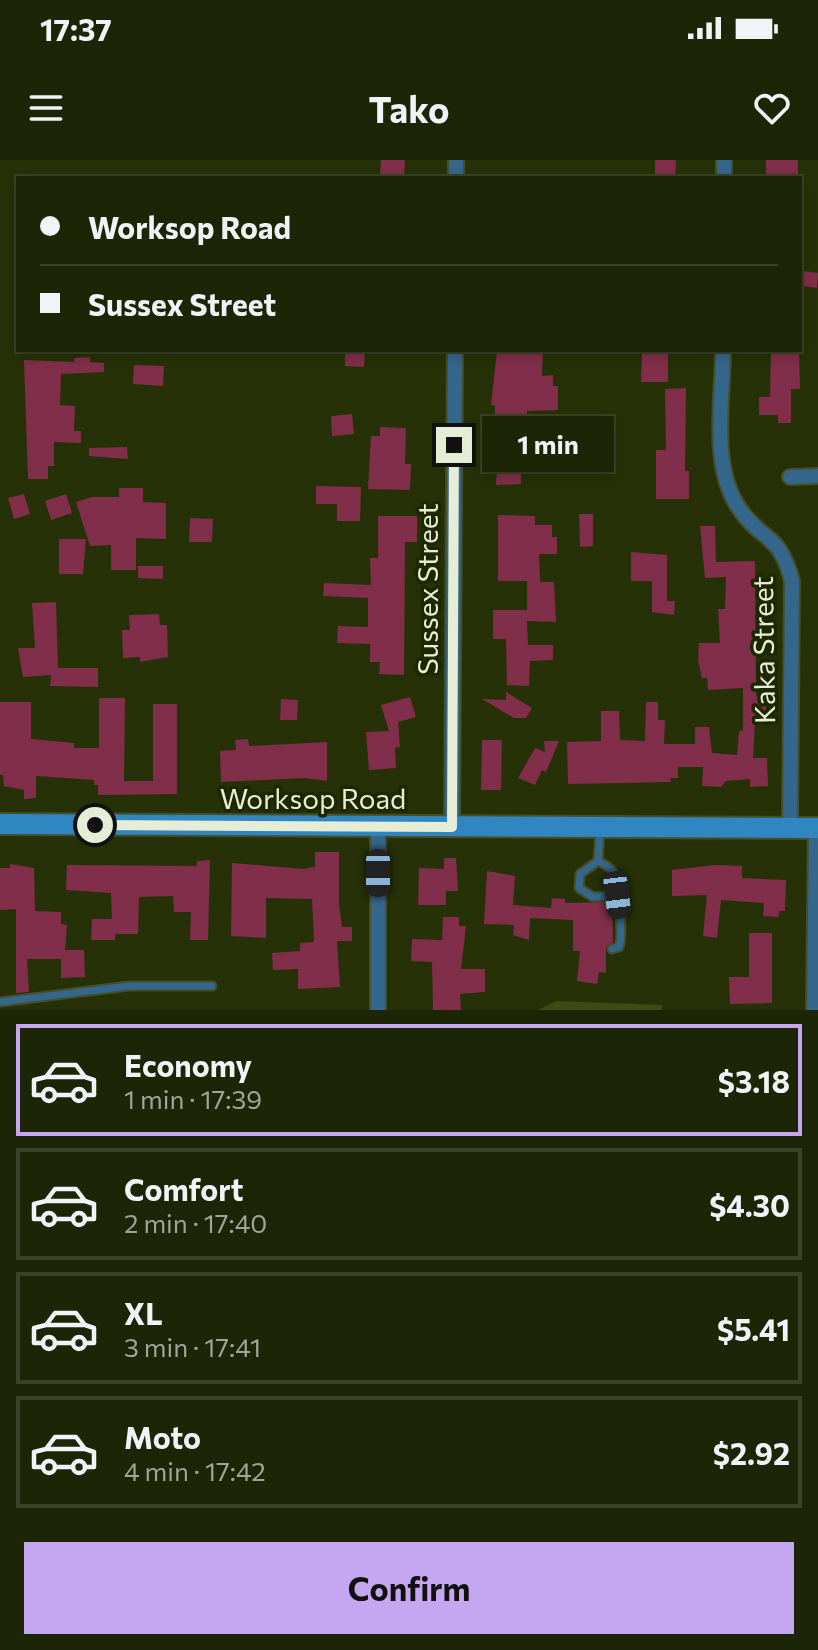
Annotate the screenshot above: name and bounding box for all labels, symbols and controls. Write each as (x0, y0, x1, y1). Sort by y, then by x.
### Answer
text: 17:37 (40, 10, 112, 47)
icon: menu (24, 86, 68, 130)
text: Tako (369, 86, 449, 130)
icon: heart (750, 86, 794, 130)
text: Worksop Road (88, 208, 291, 245)
text: Sussex Street (88, 285, 276, 322)
callout: 1 min (482, 417, 614, 473)
route end (436, 427, 472, 463)
text: 1 min (517, 428, 579, 459)
street label: Sussex Street (410, 503, 444, 675)
street label: Kaka Street (745, 576, 781, 724)
street label: Worksop Road (220, 781, 406, 815)
route start (77, 807, 113, 843)
car (366, 849, 390, 897)
car (602, 870, 632, 920)
icon: car (28, 1044, 100, 1116)
text: Economy (124, 1046, 252, 1083)
text: $3.18 (718, 1062, 790, 1099)
text: 1 min · 17:39 (124, 1083, 262, 1114)
icon: car (28, 1168, 100, 1240)
text: Comfort (124, 1170, 243, 1207)
text: $4.30 (709, 1186, 790, 1223)
text: 2 min · 17:40 (124, 1207, 267, 1238)
icon: car (28, 1292, 100, 1364)
text: XL (124, 1294, 163, 1331)
text: $5.41 (717, 1310, 790, 1347)
text: 3 min · 17:41 (124, 1331, 261, 1362)
icon: car (28, 1416, 100, 1488)
text: Moto (124, 1418, 201, 1455)
text: $2.92 (713, 1434, 790, 1471)
text: 4 min · 17:42 (124, 1455, 266, 1486)
button: Confirm (24, 1542, 794, 1634)

